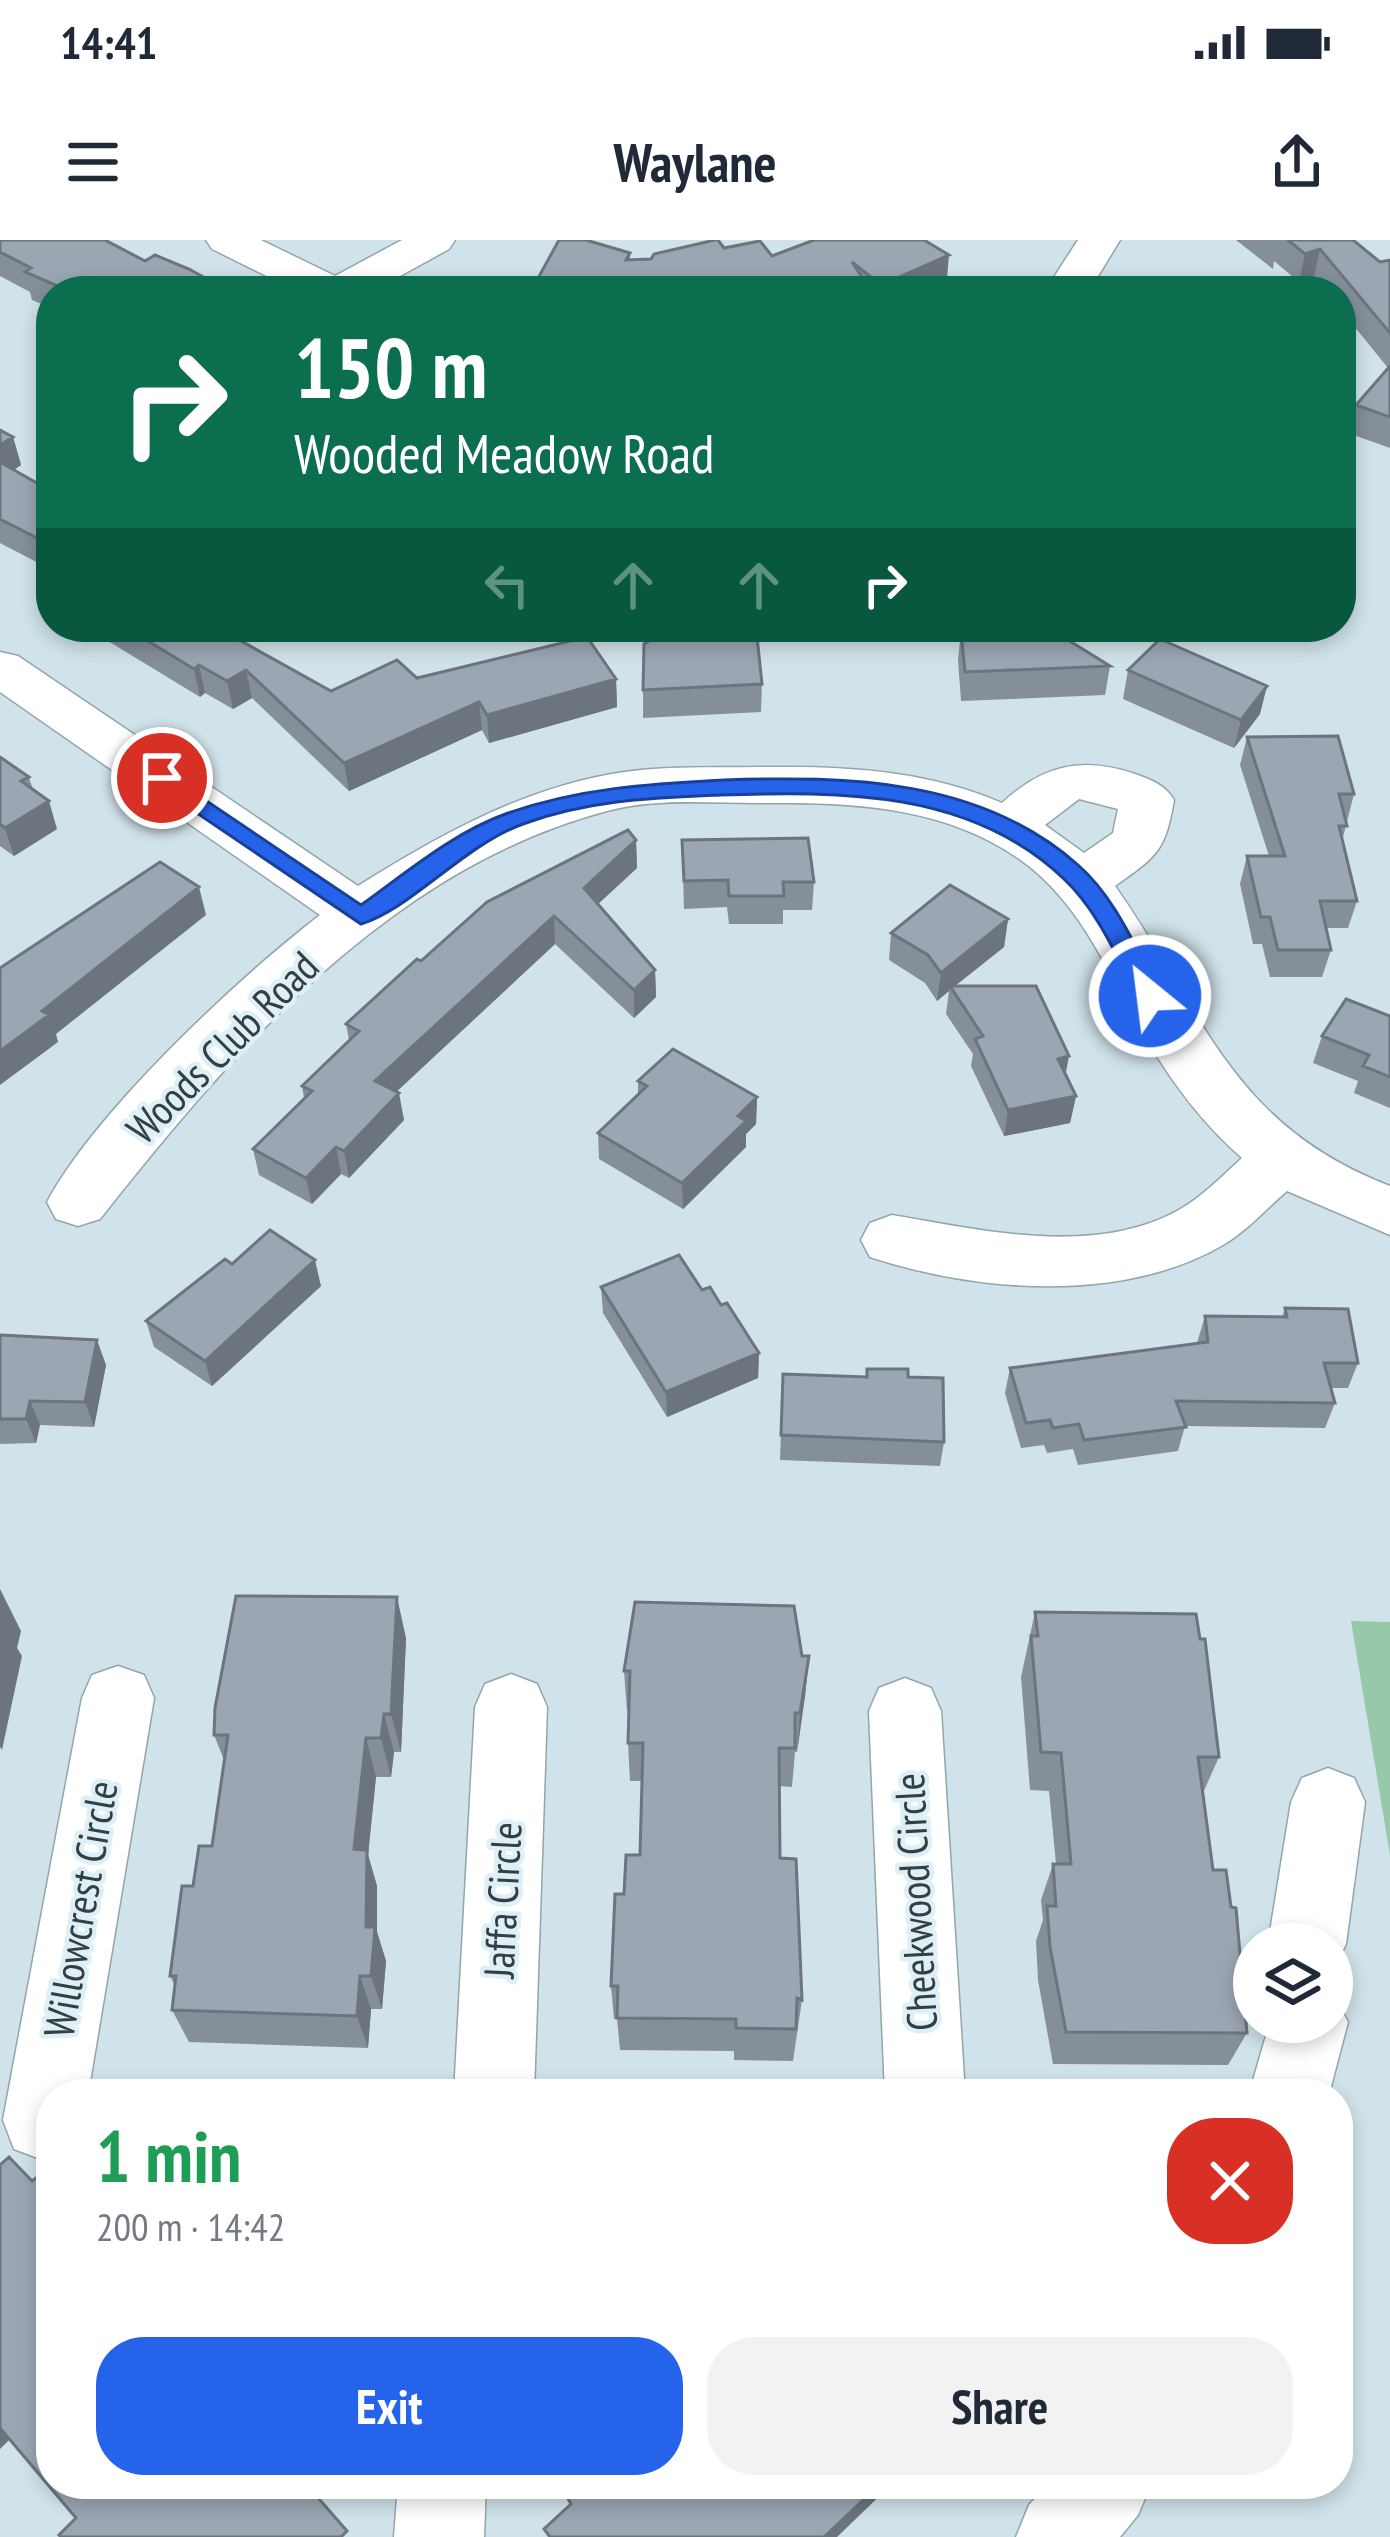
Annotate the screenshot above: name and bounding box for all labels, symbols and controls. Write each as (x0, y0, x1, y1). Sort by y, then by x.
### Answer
text: 14:41 (60, 13, 157, 71)
text: Waylane (613, 127, 777, 197)
icon: menu (60, 129, 126, 195)
icon: share (1264, 129, 1330, 195)
text: 150 m (294, 312, 487, 421)
icon: right (96, 324, 252, 480)
text: Wooded Meadow Road (294, 418, 714, 488)
icon: left (474, 552, 540, 618)
icon: ahead (600, 552, 666, 618)
icon: ahead (726, 552, 792, 618)
icon: right (852, 552, 918, 618)
pin (111, 727, 213, 829)
icon: arrive (129, 745, 195, 811)
position arrow (1087, 933, 1213, 1059)
street label: Woods Club Road (114, 939, 330, 1155)
street label: Cheekwood Circle (881, 1772, 949, 2032)
street label: Willowcrest Circle (30, 1776, 130, 2042)
street label: Jaffa Circle (470, 1821, 534, 1981)
map controls (1233, 1923, 1353, 2043)
button: layers (1233, 1923, 1353, 2043)
text: 1 min (96, 2109, 241, 2202)
button: close (1167, 2118, 1293, 2244)
text: 200 m · 14:42 (96, 2201, 285, 2252)
button: Exit (96, 2337, 683, 2475)
button: Share (707, 2337, 1293, 2475)

